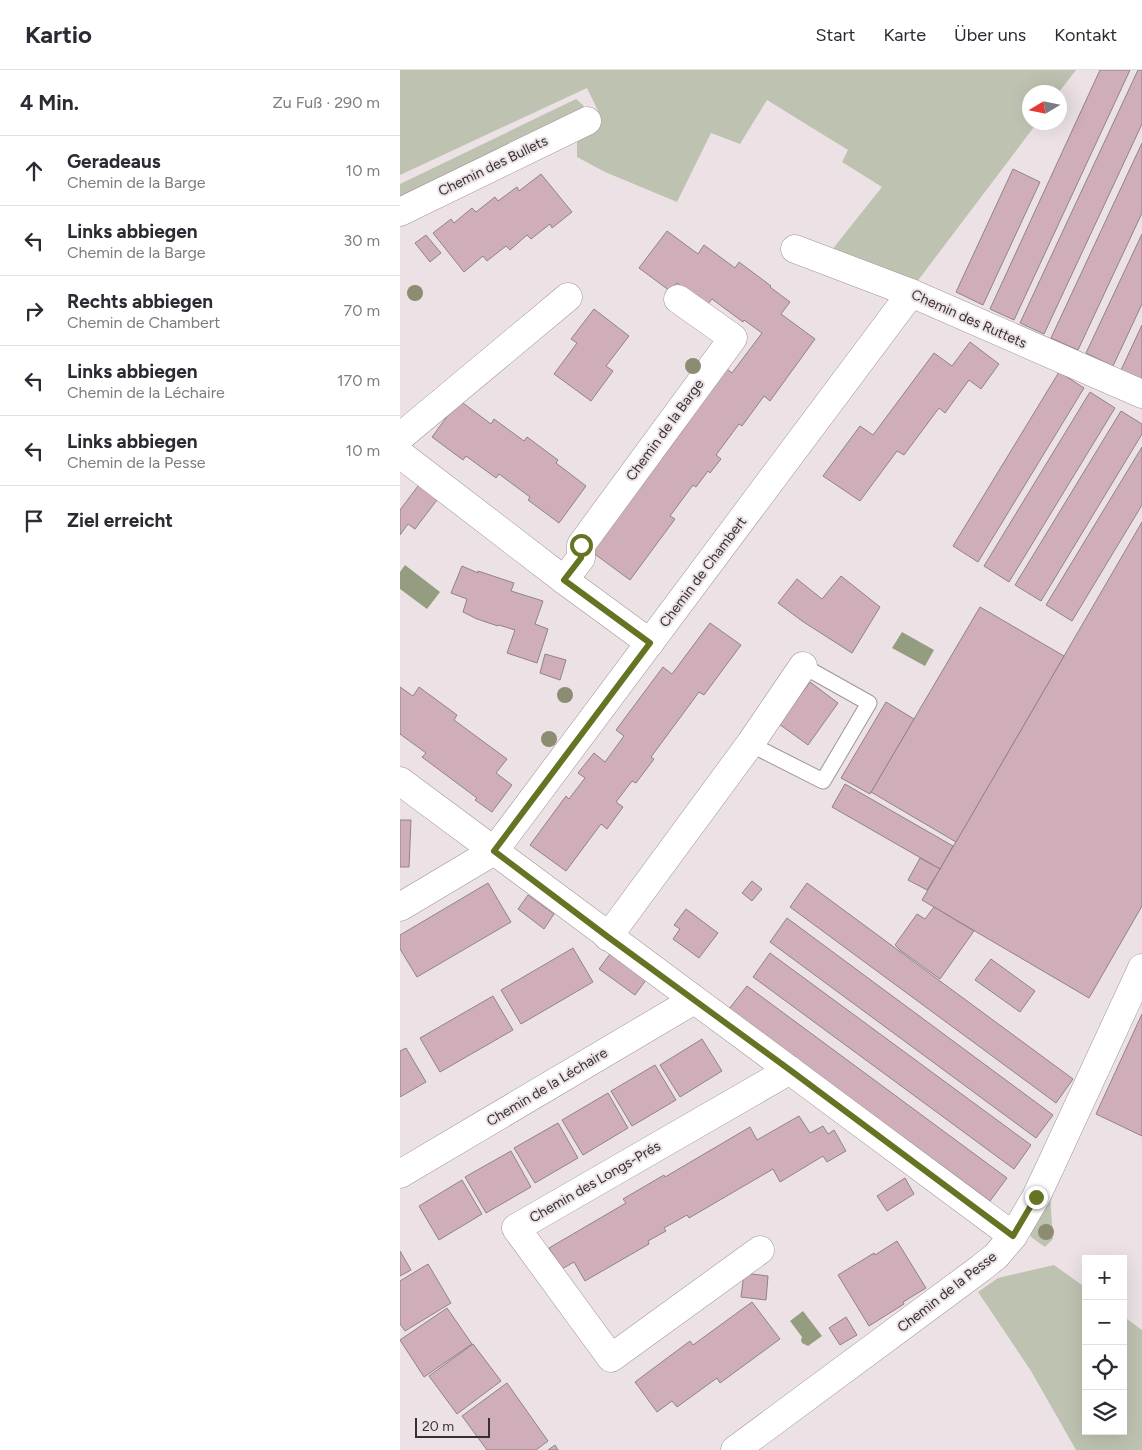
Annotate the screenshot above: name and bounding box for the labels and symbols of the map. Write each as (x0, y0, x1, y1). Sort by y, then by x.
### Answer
north arrow (1022, 85, 1067, 130)
street label: Chemin des Bullets (435, 132, 551, 200)
street label: Chemin des Ruttets (909, 286, 1029, 352)
street label: Chemin de la Barge (622, 376, 708, 484)
street label: Chemin de Chambert (656, 513, 750, 631)
route start (570, 534, 593, 557)
street label: Chemin de la Léchaire (483, 1044, 611, 1130)
street label: Chemin des Longs-Prés (526, 1137, 664, 1227)
route end (1025, 1186, 1048, 1209)
street label: Chemin de la Pesse (894, 1248, 1000, 1336)
scale bar (415, 1415, 490, 1438)

